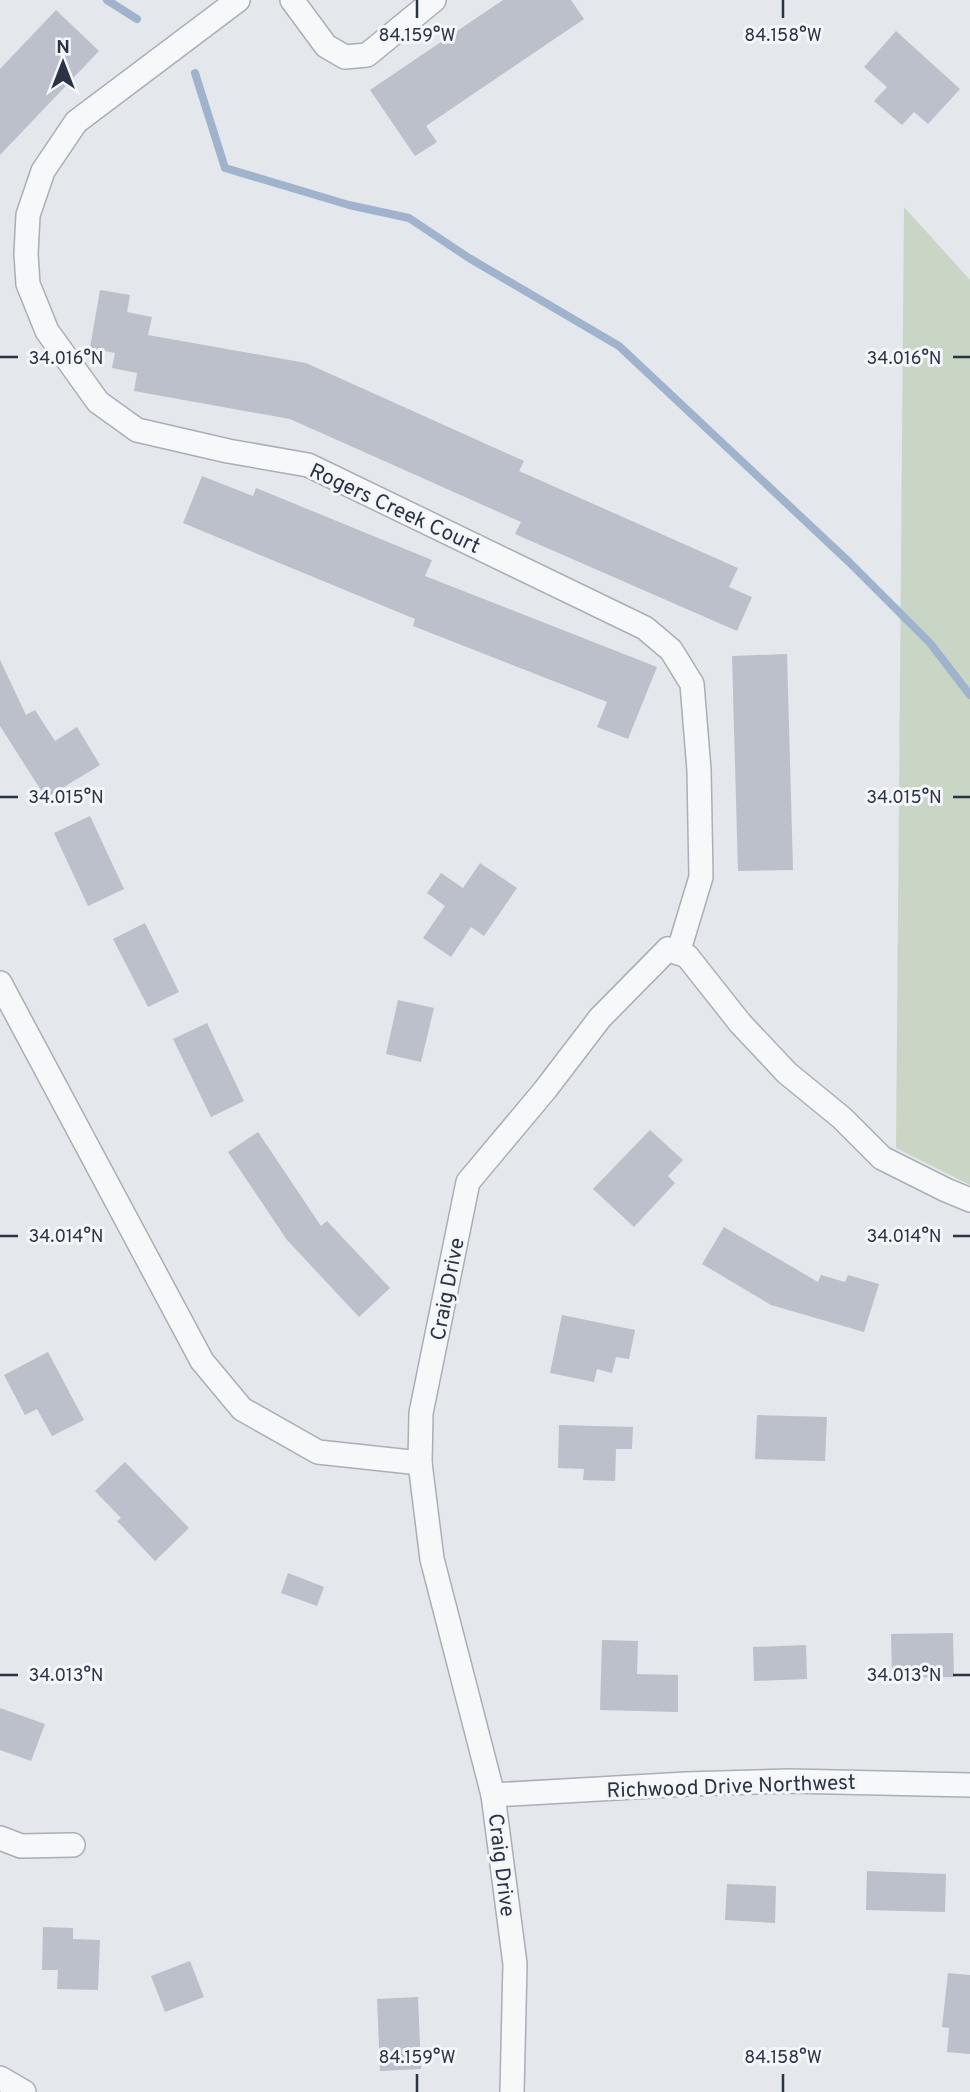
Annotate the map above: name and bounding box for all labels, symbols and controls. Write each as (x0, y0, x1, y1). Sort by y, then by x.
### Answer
text: 84.159°W (378, 25, 456, 48)
text: 84.158°W (744, 25, 822, 48)
north arrow (28, 28, 98, 98)
text: N (56, 36, 70, 60)
text: 34.016°N (28, 348, 104, 371)
text: 34.016°N (866, 348, 942, 371)
street label: Rogers Creek Court (305, 458, 484, 561)
text: 34.015°N (28, 787, 104, 810)
text: 34.015°N (866, 787, 942, 810)
text: 34.014°N (28, 1226, 104, 1249)
text: 34.014°N (866, 1226, 942, 1249)
street label: Craig Drive (425, 1236, 472, 1343)
text: 34.013°N (28, 1665, 104, 1688)
text: 34.013°N (866, 1665, 942, 1688)
street label: Richwood Drive Northwest (606, 1770, 856, 1805)
street label: Craig Drive (481, 1812, 520, 1919)
text: 84.159°W (378, 2047, 456, 2070)
text: 84.158°W (744, 2047, 822, 2070)

